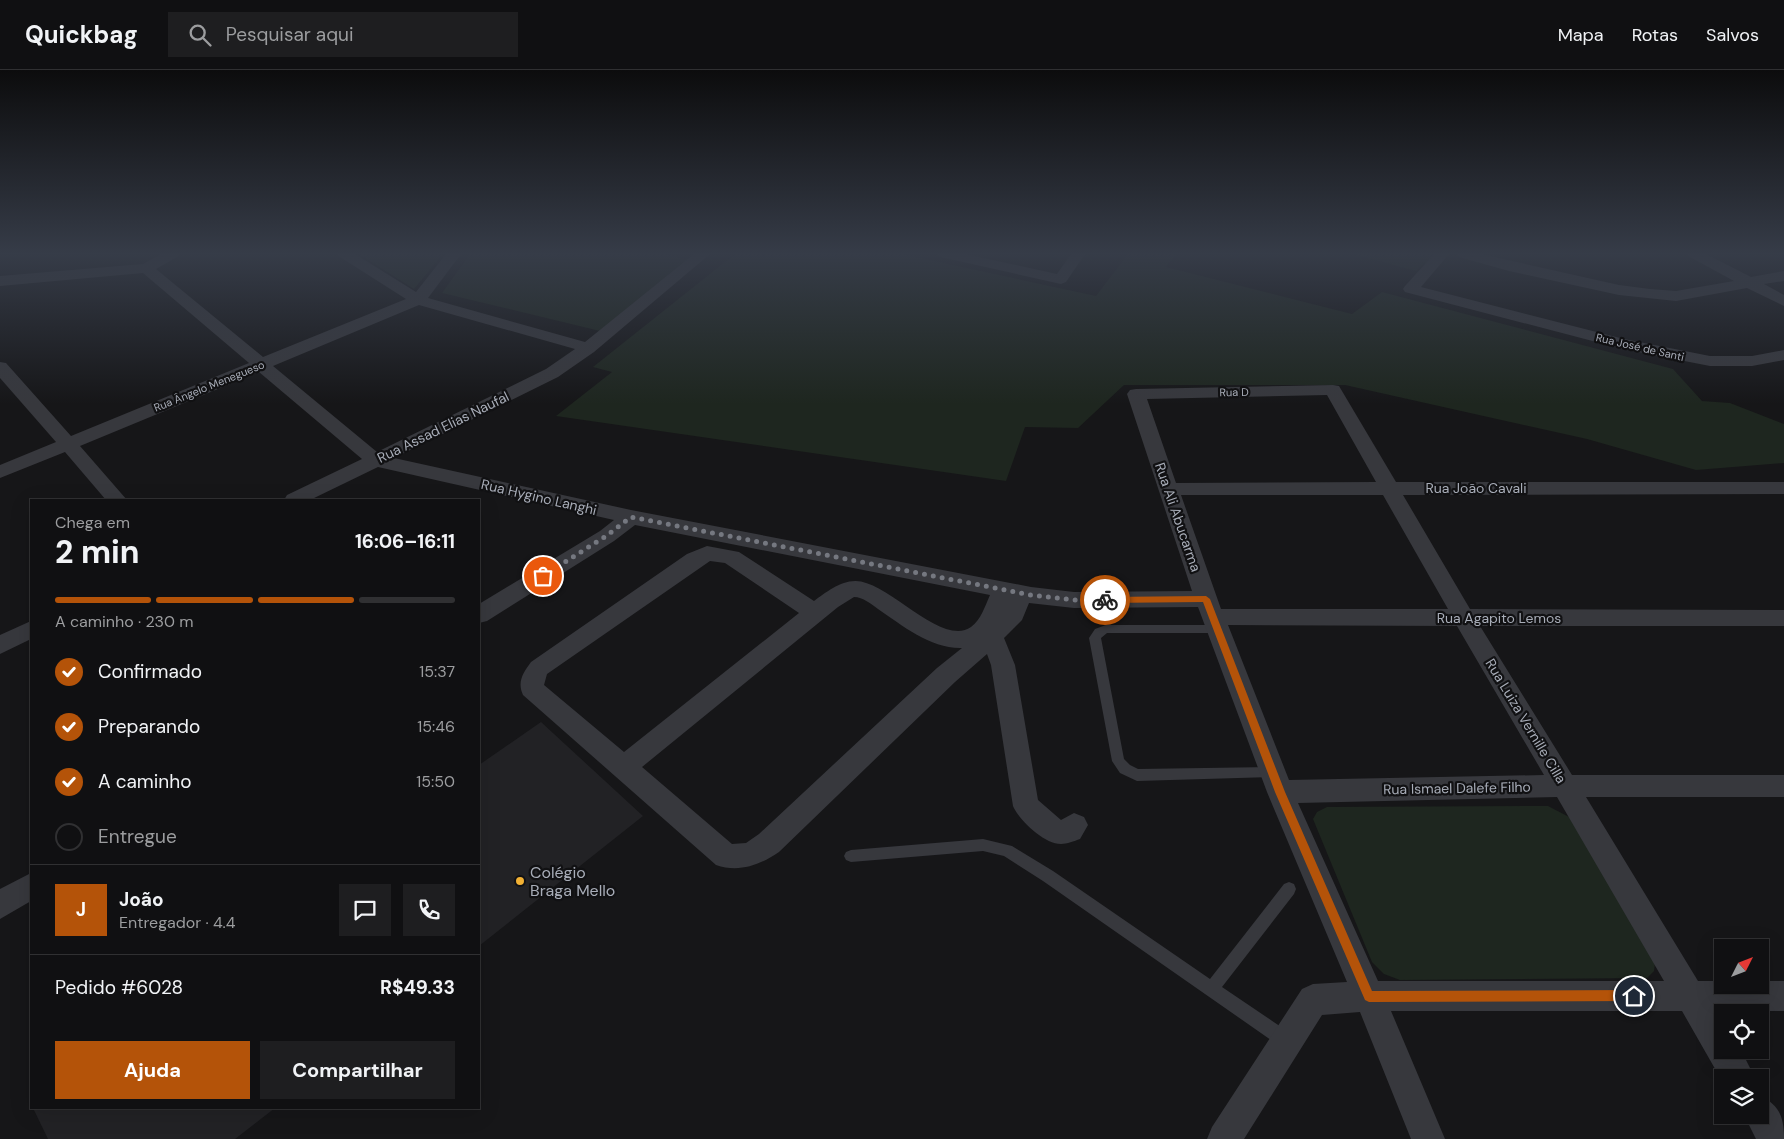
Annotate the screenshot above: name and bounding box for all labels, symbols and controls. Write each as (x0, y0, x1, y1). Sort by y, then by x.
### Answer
search box (168, 12, 518, 57)
text: Quickbag (25, 19, 138, 50)
icon: search (186, 21, 214, 49)
text: Pesquisar aqui (226, 22, 354, 47)
text: Mapa (1558, 23, 1604, 47)
text: Rotas (1632, 23, 1678, 47)
text: Salvos (1706, 23, 1759, 47)
street label: Rua José de Santi (1594, 330, 1686, 364)
street label: Rua Ângelo Menegueso (152, 357, 266, 415)
street label: Rua D (1219, 385, 1249, 399)
street label: Rua Assad Elias Naufal (374, 387, 512, 467)
street label: Rua Ali Abucarma (1151, 460, 1205, 574)
street label: Rua Hygino Langhi (479, 475, 599, 519)
street label: Rua João Cavali (1425, 479, 1527, 497)
text: Chega em (55, 512, 130, 533)
text: 16:06–16:11 (355, 529, 455, 554)
text: 2 min (55, 531, 140, 573)
pin (522, 555, 564, 597)
icon: bag (529, 562, 557, 590)
courier (1080, 575, 1130, 625)
icon: bike (1091, 586, 1119, 614)
street label: Rua Agapito Lemos (1437, 609, 1561, 627)
text: A caminho · 230 m (55, 611, 194, 632)
street label: Rua Luiza Vernille Cilla (1482, 655, 1570, 787)
icon: check (55, 658, 83, 686)
text: Confirmado (98, 659, 202, 684)
text: 15:37 (419, 661, 455, 682)
icon: check (55, 713, 83, 741)
text: Preparando (98, 714, 200, 739)
text: 15:46 (417, 716, 455, 737)
icon: check (55, 768, 83, 796)
text: A caminho (98, 769, 191, 794)
text: 15:50 (416, 771, 455, 792)
street label: Rua Ismael Dalefe Filho (1383, 778, 1531, 798)
text: Entregue (98, 824, 177, 849)
place label: Colégio Braga Mello (530, 862, 615, 901)
marker: Colégio Braga Mello (514, 875, 526, 887)
button: chat (339, 884, 391, 936)
button: phone (403, 884, 455, 936)
text: João (119, 887, 164, 912)
text: J (76, 897, 86, 922)
text: Entregador · 4.4 (119, 912, 236, 933)
north arrow (1714, 939, 1769, 994)
map controls (1714, 939, 1769, 1124)
text: Pedido #6028 (55, 975, 183, 1000)
text: R$49.33 (380, 975, 455, 1000)
pin (1613, 975, 1655, 1017)
icon: home (1620, 982, 1648, 1010)
button: locate (1714, 1004, 1769, 1059)
button: Ajuda (55, 1041, 250, 1099)
button: Compartilhar (260, 1041, 455, 1099)
button: layers (1714, 1069, 1769, 1124)

